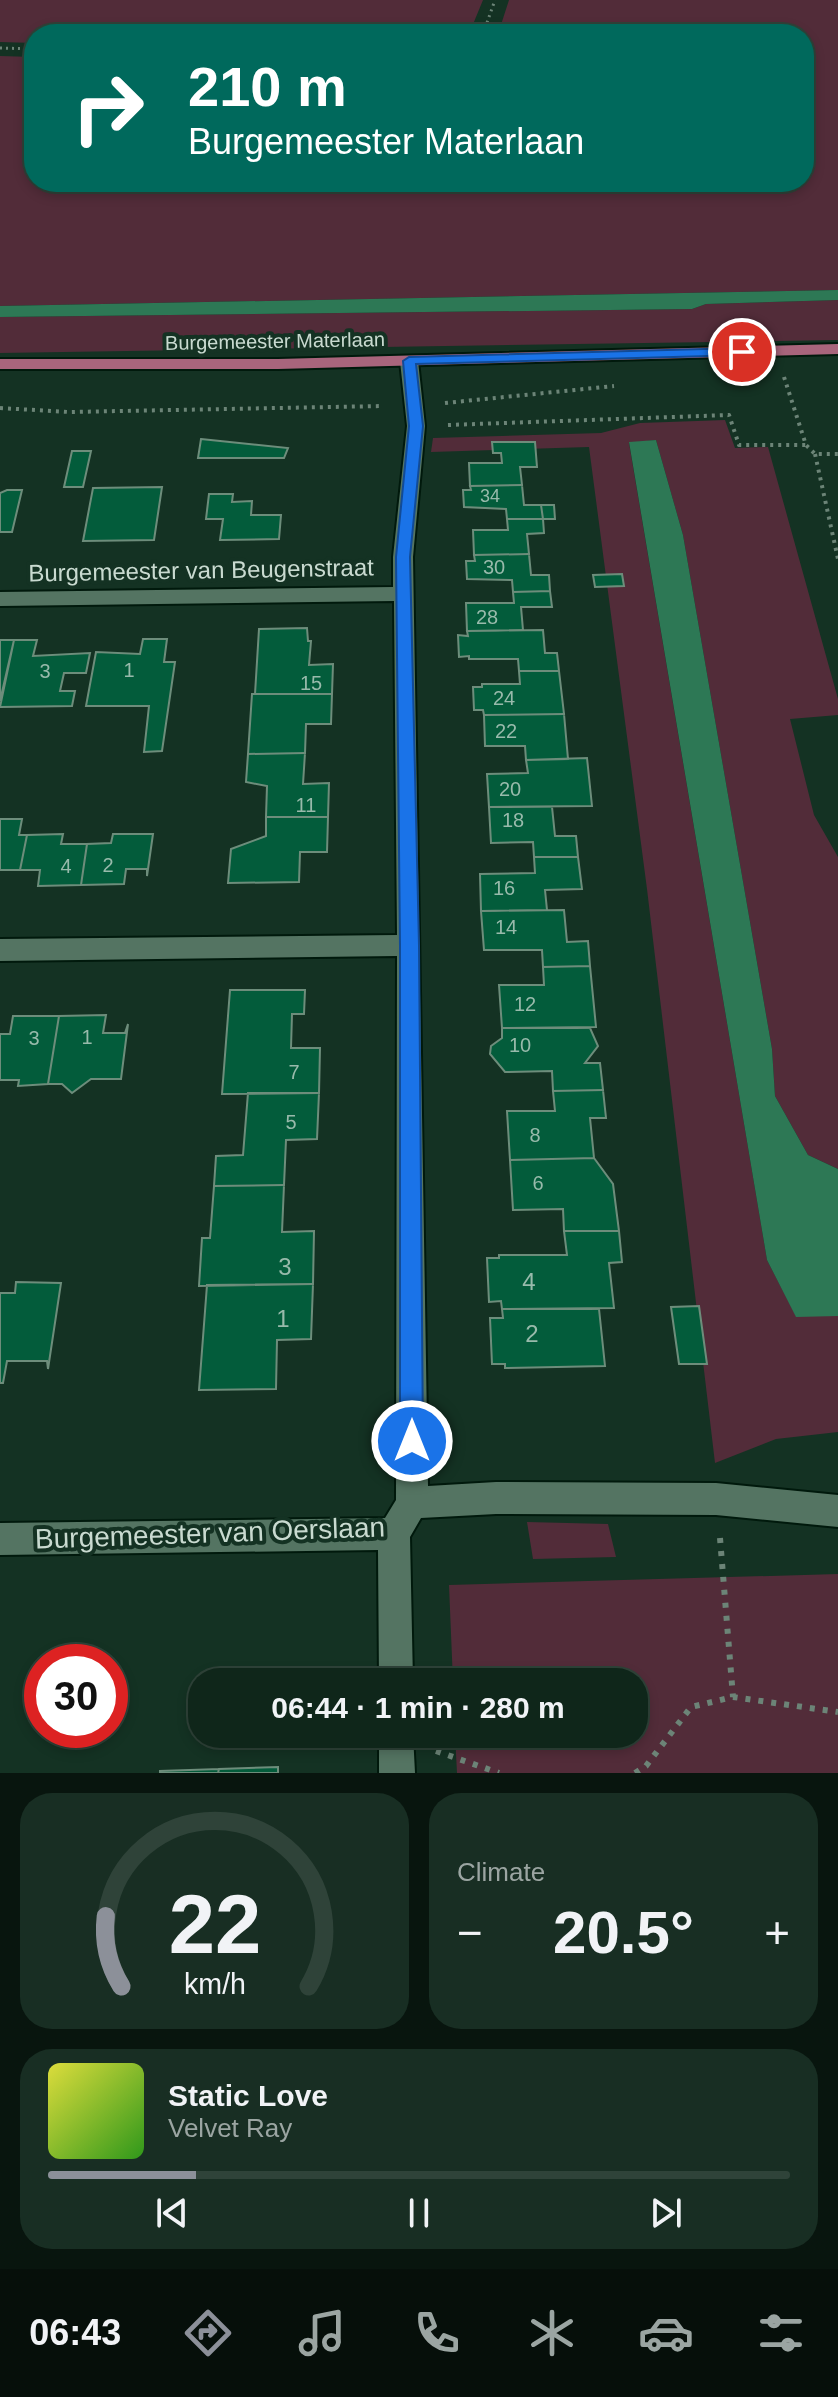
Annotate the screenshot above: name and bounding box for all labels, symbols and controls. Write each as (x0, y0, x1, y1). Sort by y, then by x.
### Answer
text: 210 m (188, 55, 347, 118)
icon: right (56, 56, 160, 160)
text: Burgemeester Materlaan (188, 121, 584, 162)
pin (708, 318, 776, 386)
street label: Burgemeester Materlaan (165, 328, 385, 354)
icon: arrive (720, 330, 764, 374)
house number: 34 (480, 486, 500, 506)
street label: Burgemeester van Beugenstraat (28, 553, 374, 587)
house number: 30 (483, 556, 505, 578)
house number: 28 (476, 606, 498, 628)
house number: 1 (123, 659, 135, 681)
house number: 3 (39, 660, 51, 682)
house number: 15 (300, 672, 322, 694)
house number: 24 (493, 687, 515, 709)
house number: 22 (495, 720, 517, 742)
house number: 20 (499, 778, 521, 800)
house number: 11 (296, 794, 316, 816)
house number: 18 (502, 809, 524, 831)
house number: 2 (102, 854, 114, 876)
house number: 4 (60, 855, 72, 877)
house number: 16 (493, 877, 515, 899)
house number: 14 (495, 916, 517, 938)
house number: 12 (514, 993, 536, 1015)
house number: 1 (81, 1026, 93, 1048)
house number: 3 (28, 1027, 40, 1049)
house number: 10 (509, 1034, 531, 1056)
house number: 7 (288, 1061, 300, 1083)
house number: 5 (285, 1111, 297, 1133)
house number: 8 (529, 1124, 541, 1146)
house number: 6 (532, 1172, 544, 1194)
house number: 3 (278, 1253, 292, 1280)
house number: 4 (522, 1268, 536, 1295)
house number: 1 (276, 1305, 290, 1332)
house number: 2 (525, 1320, 539, 1347)
position arrow (370, 1399, 454, 1483)
street label: Burgemeester van Oerslaan (34, 1511, 386, 1555)
speed limit sign: 30 (24, 1644, 128, 1748)
text: 06:44 · 1 min · 280 m (271, 1691, 565, 1724)
text: Climate (457, 1857, 545, 1887)
text: 22 (168, 1878, 261, 1971)
text: 20.5° (553, 1899, 694, 1966)
text: − (457, 1908, 483, 1957)
text: + (764, 1908, 790, 1957)
text: km/h (184, 1968, 245, 2000)
text: Static Love (168, 2079, 328, 2112)
text: Velvet Ray (168, 2113, 292, 2143)
icon: previous (150, 2191, 194, 2235)
icon: pause (397, 2191, 441, 2235)
icon: next (644, 2191, 688, 2235)
icon: directions (180, 2305, 236, 2361)
icon: music (294, 2305, 350, 2361)
icon: phone (409, 2305, 465, 2361)
icon: climate (524, 2305, 580, 2361)
icon: car (638, 2305, 694, 2361)
icon: filters (753, 2305, 809, 2361)
text: 06:43 (29, 2312, 121, 2353)

